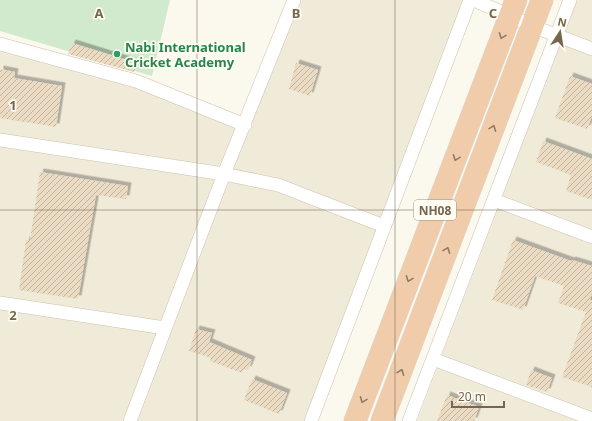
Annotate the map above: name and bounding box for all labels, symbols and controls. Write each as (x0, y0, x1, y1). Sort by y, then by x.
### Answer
text: A (95, 4, 104, 22)
text: B (292, 4, 300, 22)
text: C (489, 4, 497, 22)
north arrow (540, 12, 580, 52)
text: N (556, 13, 568, 30)
one-way arrow (499, 33, 507, 40)
place label: Nabi International Cricket Academy (125, 38, 246, 71)
marker: Nabi International Cricket Academy (112, 49, 122, 59)
text: 1 (9, 96, 17, 114)
one-way arrow (488, 125, 496, 132)
one-way arrow (452, 154, 460, 161)
road number: NH08 (414, 200, 456, 220)
one-way arrow (442, 247, 451, 254)
one-way arrow (406, 276, 414, 283)
text: 2 (9, 306, 17, 324)
one-way arrow (396, 368, 404, 375)
scale bar (452, 383, 504, 409)
text: 20 m (458, 388, 486, 405)
one-way arrow (359, 397, 367, 404)

